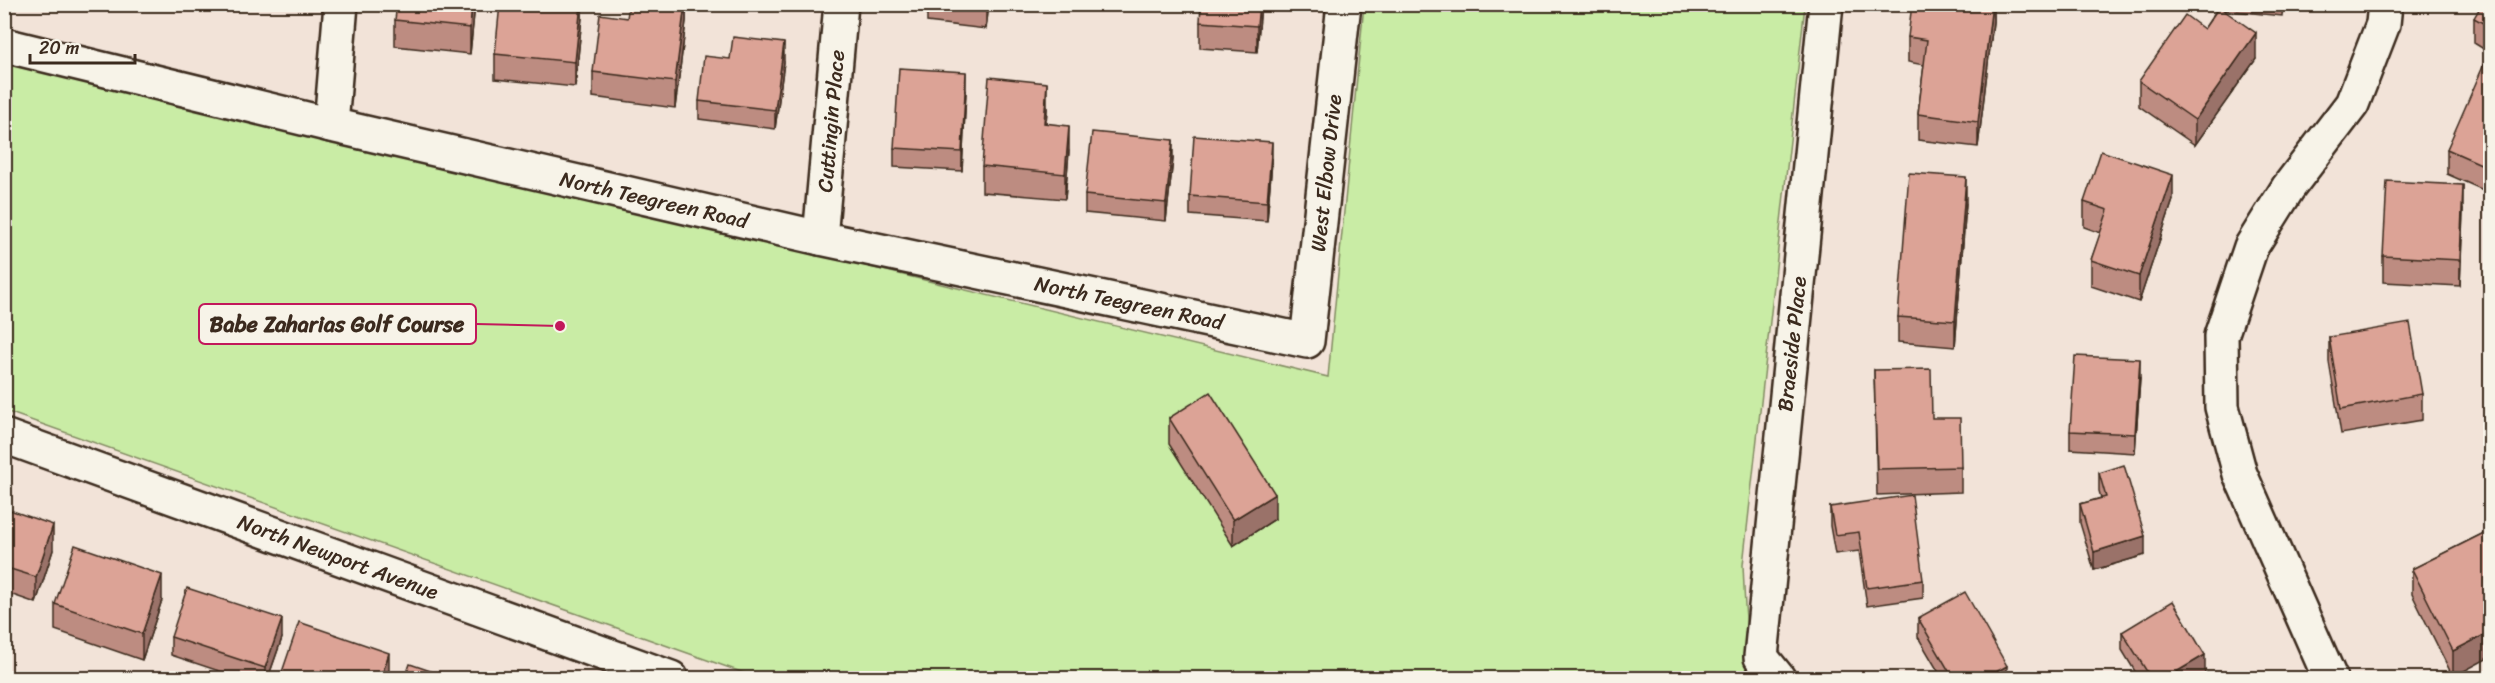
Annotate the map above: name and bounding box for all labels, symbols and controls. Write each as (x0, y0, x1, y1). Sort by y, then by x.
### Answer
scale bar (30, 27, 135, 65)
text: 20 m (39, 32, 79, 64)
street label: Cuttingin Place (806, 48, 856, 194)
street label: West Elbow Drive (1299, 92, 1353, 254)
street label: North Teegreen Road (556, 160, 754, 241)
street label: North Teegreen Road (1031, 264, 1229, 342)
street label: Braeside Place (1766, 274, 1818, 414)
callout: Babe Zaharias Golf Course (199, 304, 476, 344)
text: Babe Zaharias Golf Course (210, 305, 465, 344)
street label: North Newport Avenue (232, 503, 444, 611)

